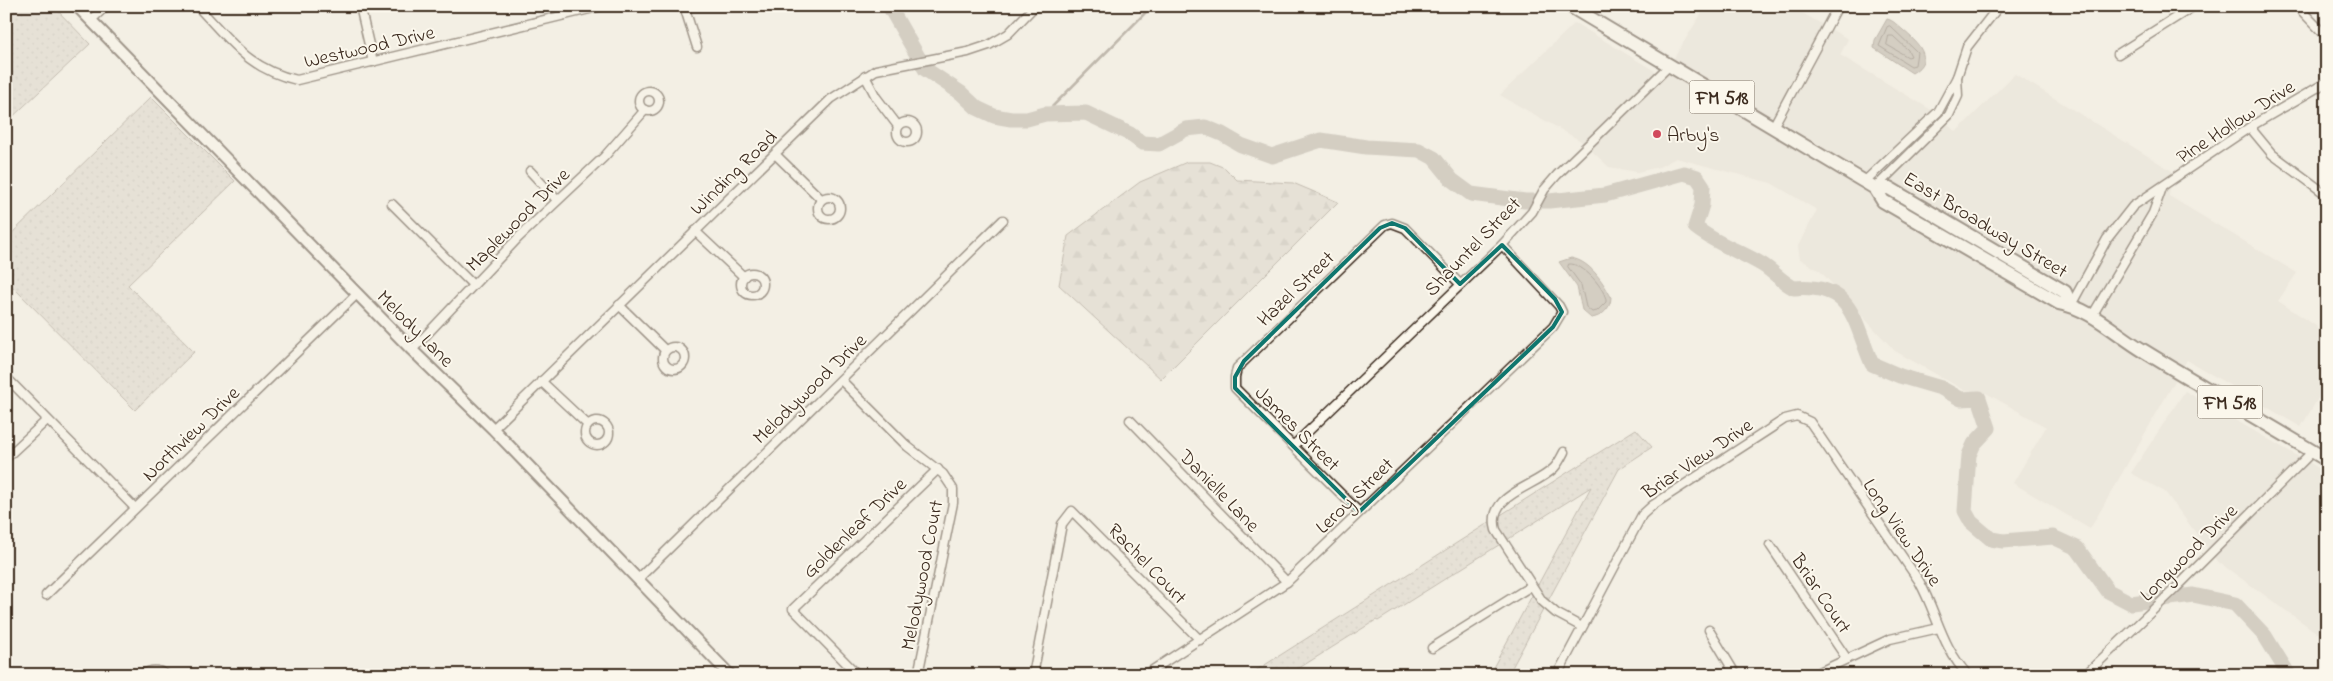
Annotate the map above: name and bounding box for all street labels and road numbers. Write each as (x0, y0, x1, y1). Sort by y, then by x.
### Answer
street label: Westwood Drive (301, 19, 438, 78)
street label: Pine Hollow Drive (2171, 74, 2301, 172)
road number: FM 518 (1690, 80, 1754, 114)
street label: Winding Road (684, 124, 786, 224)
street label: Maplewood Drive (460, 162, 578, 280)
street label: East Broadway Street (1897, 165, 2073, 287)
street label: Shauntel Street (1419, 191, 1529, 304)
street label: Hazel Street (1251, 245, 1342, 334)
street label: Melody Lane (369, 284, 460, 375)
street label: Melodywood Drive (747, 328, 874, 452)
street label: Northview Drive (136, 380, 247, 489)
street label: James Street (1247, 380, 1346, 479)
road number: FM 518 (2198, 386, 2262, 418)
street label: Briar View Drive (1636, 412, 1760, 508)
street label: Danielle Lane (1170, 443, 1265, 540)
street label: Leroy Street (1310, 452, 1402, 542)
street label: Goldenleaf Drive (797, 471, 914, 586)
street label: Long View Drive (1853, 474, 1948, 594)
street label: Melodywood Court (895, 497, 952, 653)
street label: Longwood Drive (2134, 498, 2246, 610)
street label: Rachel Court (1100, 518, 1193, 612)
street label: Briar Court (1782, 548, 1858, 640)

